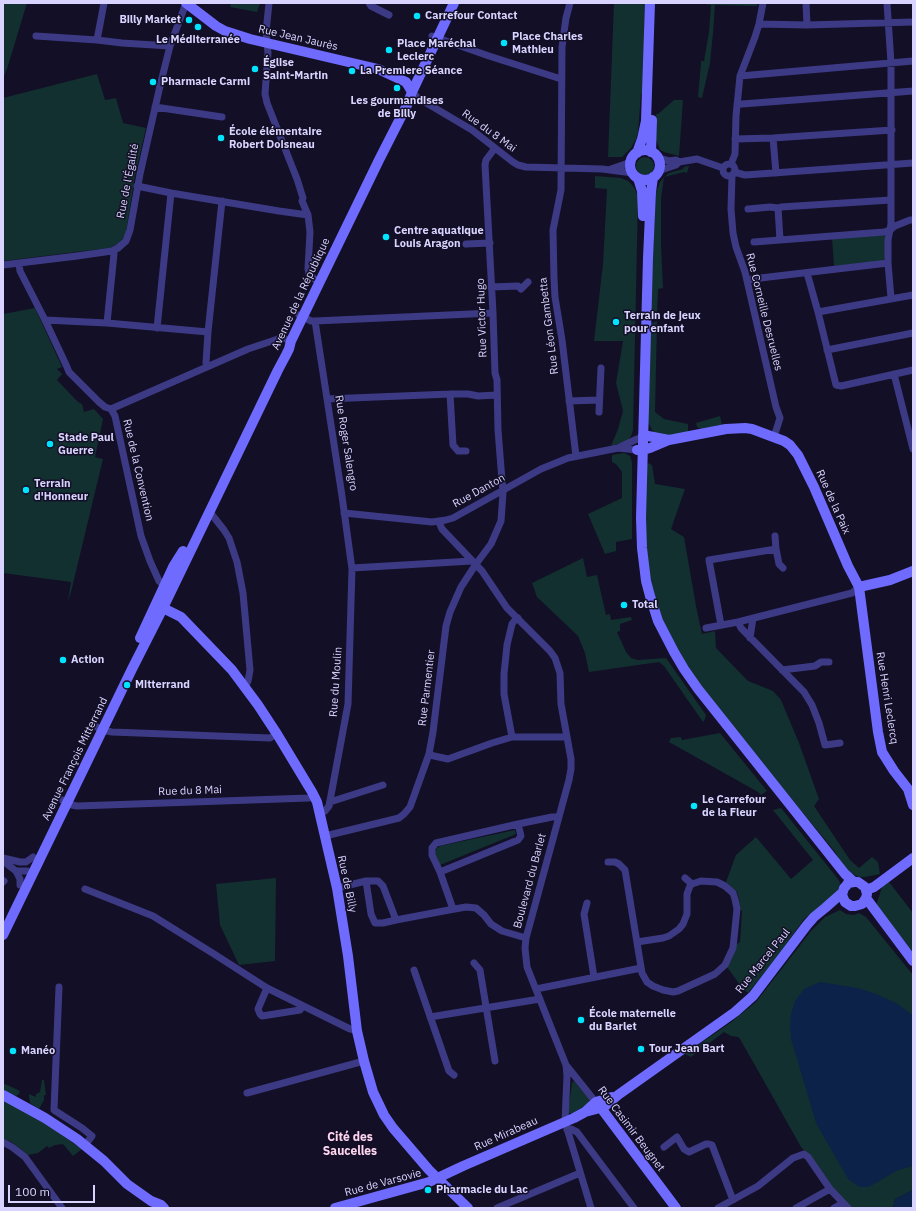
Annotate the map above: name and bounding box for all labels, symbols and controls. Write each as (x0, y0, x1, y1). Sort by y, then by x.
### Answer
place label: Carrefour Contact (425, 9, 517, 23)
marker: Carrefour Contact (412, 11, 422, 21)
place label: Billy Market (119, 13, 181, 27)
marker: Billy Market (184, 15, 194, 25)
marker: Le Méditerranée (193, 22, 203, 32)
street label: Rue Jean Jaurès (257, 22, 339, 54)
place label: Place Charles Mathieu (512, 30, 583, 56)
place label: Le Méditerranée (156, 33, 240, 47)
place label: Place Maréchal Leclerc (397, 37, 476, 63)
marker: Place Charles Mathieu (499, 38, 509, 48)
marker: Place Maréchal Leclerc (384, 45, 394, 55)
place label: Église Saint-Martin (263, 56, 328, 82)
marker: Église Saint-Martin (250, 64, 260, 74)
place label: La Premiere Séance (360, 64, 462, 78)
marker: La Premiere Séance (347, 66, 357, 76)
place label: Pharmacie Carmi (161, 75, 250, 89)
marker: Pharmacie Carmi (148, 77, 158, 87)
marker: Les gourmandises de Billy (392, 83, 402, 93)
place label: Les gourmandises de Billy (350, 94, 444, 120)
street label: Rue du 8 Mai (459, 107, 519, 155)
place label: École élémentaire Robert Doisneau (229, 125, 322, 151)
marker: École élémentaire Robert Doisneau (216, 133, 226, 143)
street label: Rue de l'Égalité (114, 142, 142, 220)
place label: Centre aquatique Louis Aragon (394, 224, 484, 250)
marker: Centre aquatique Louis Aragon (381, 232, 391, 242)
street label: Avenue de la République (269, 236, 333, 352)
street label: Rue Corneille Desruelles (743, 252, 785, 372)
street label: Rue Léon Gambetta (537, 277, 561, 375)
street label: Rue Victor Hugo (474, 278, 490, 358)
place label: Terrain de jeux pour enfant (624, 309, 701, 335)
marker: Terrain de jeux pour enfant (611, 317, 621, 327)
street label: Rue Roger Salengro (332, 394, 360, 492)
street label: Rue de la Convention (120, 418, 156, 522)
place label: Stade Paul Guerre (58, 431, 114, 457)
marker: Stade Paul Guerre (45, 439, 55, 449)
street label: Rue de la Paix (813, 468, 853, 536)
street label: Rue Danton (451, 471, 507, 511)
place label: Terrain d'Honneur (34, 477, 88, 503)
marker: Terrain d'Honneur (21, 485, 31, 495)
place label: Total (632, 598, 658, 612)
marker: Total (619, 600, 629, 610)
street label: Rue du Moulin (327, 646, 345, 718)
street label: Rue Parmentier (416, 649, 438, 727)
street label: Rue Henri Leclercq (873, 651, 901, 745)
place label: Action (71, 653, 104, 667)
marker: Action (58, 655, 68, 665)
place label: Mitterrand (135, 678, 190, 692)
marker: Mitterrand (122, 680, 132, 690)
street label: Avenue François Mitterrand (39, 695, 111, 823)
street label: Rue du 8 Mai (158, 783, 222, 799)
place label: Le Carrefour de la Fleur (702, 793, 766, 819)
marker: Le Carrefour de la Fleur (689, 801, 699, 811)
street label: Boulevard du Barlet (511, 832, 549, 930)
street label: Rue de Billy (334, 854, 360, 914)
street label: Rue Marcel Paul (733, 926, 793, 996)
place label: École maternelle du Barlet (589, 1007, 676, 1033)
marker: École maternelle du Barlet (576, 1015, 586, 1025)
place label: Tour Jean Bart (649, 1042, 725, 1056)
place label: Manéo (21, 1044, 55, 1058)
marker: Tour Jean Bart (636, 1044, 646, 1054)
marker: Manéo (8, 1046, 18, 1056)
street label: Rue Casimir Beugnet (595, 1084, 667, 1174)
street label: Rue Mirabeau (472, 1114, 540, 1154)
district label: Cité des Saucelles (323, 1131, 377, 1159)
street label: Rue de Varsovie (343, 1166, 423, 1200)
scale bar (10, 1177, 97, 1203)
place label: Pharmacie du Lac (436, 1183, 528, 1197)
text: 100 m (15, 1184, 50, 1199)
marker: Pharmacie du Lac (423, 1185, 433, 1195)

